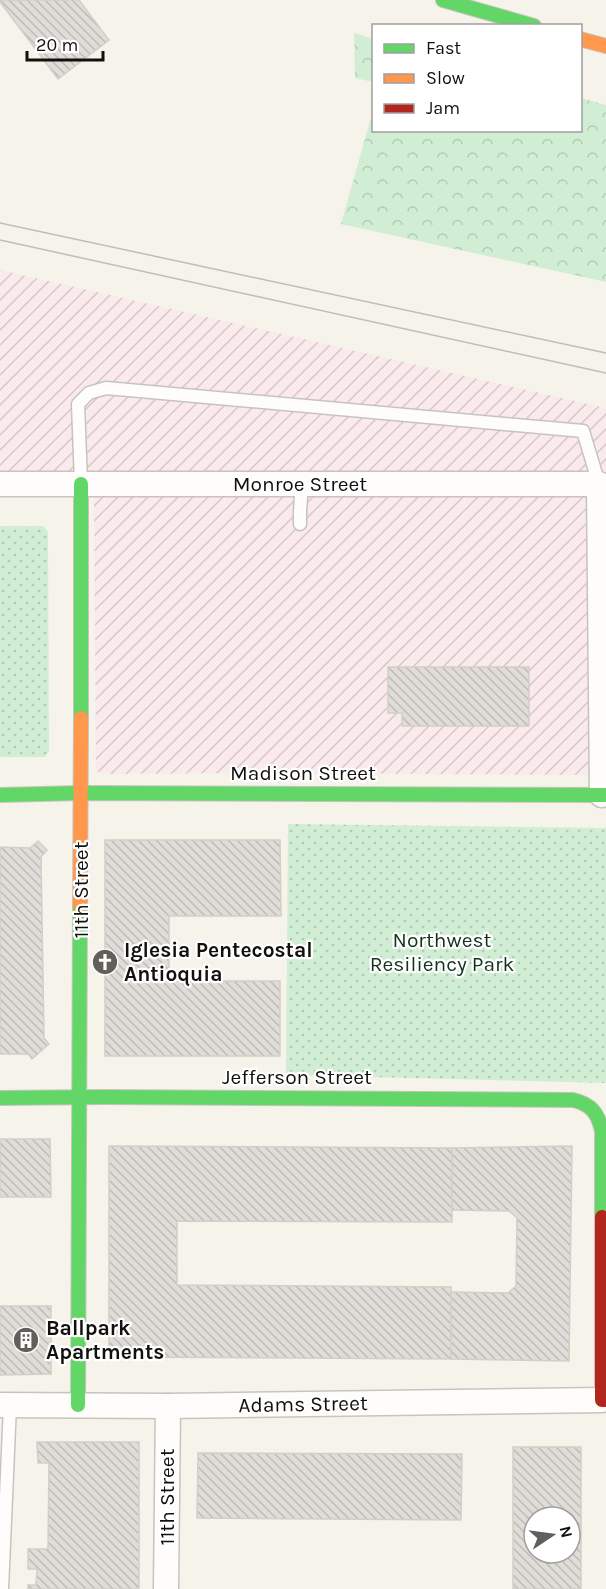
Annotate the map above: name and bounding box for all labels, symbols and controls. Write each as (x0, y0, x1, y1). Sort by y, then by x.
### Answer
scale bar (27, 24, 104, 62)
legend (372, 24, 582, 132)
text: 20 m (36, 34, 78, 56)
text: Fast (426, 37, 461, 59)
text: Slow (426, 67, 465, 89)
text: Jam (426, 97, 460, 119)
street label: Monroe Street (233, 472, 367, 496)
street label: Madison Street (230, 761, 376, 785)
street label: 11th Street (69, 841, 93, 939)
park label: Northwest Resiliency Park (370, 928, 515, 976)
place label: Iglesia Pentecostal Antioquia (124, 938, 313, 987)
church icon: Iglesia Pentecostal Antioquia (90, 947, 120, 977)
street label: Jefferson Street (222, 1065, 372, 1089)
place label: Ballpark Apartments (46, 1316, 164, 1364)
building icon: Ballpark Apartments (11, 1325, 41, 1355)
street label: Adams Street (238, 1391, 368, 1417)
street label: 11th Street (155, 1448, 179, 1546)
north arrow (522, 1505, 582, 1565)
text: N (556, 1524, 577, 1539)

